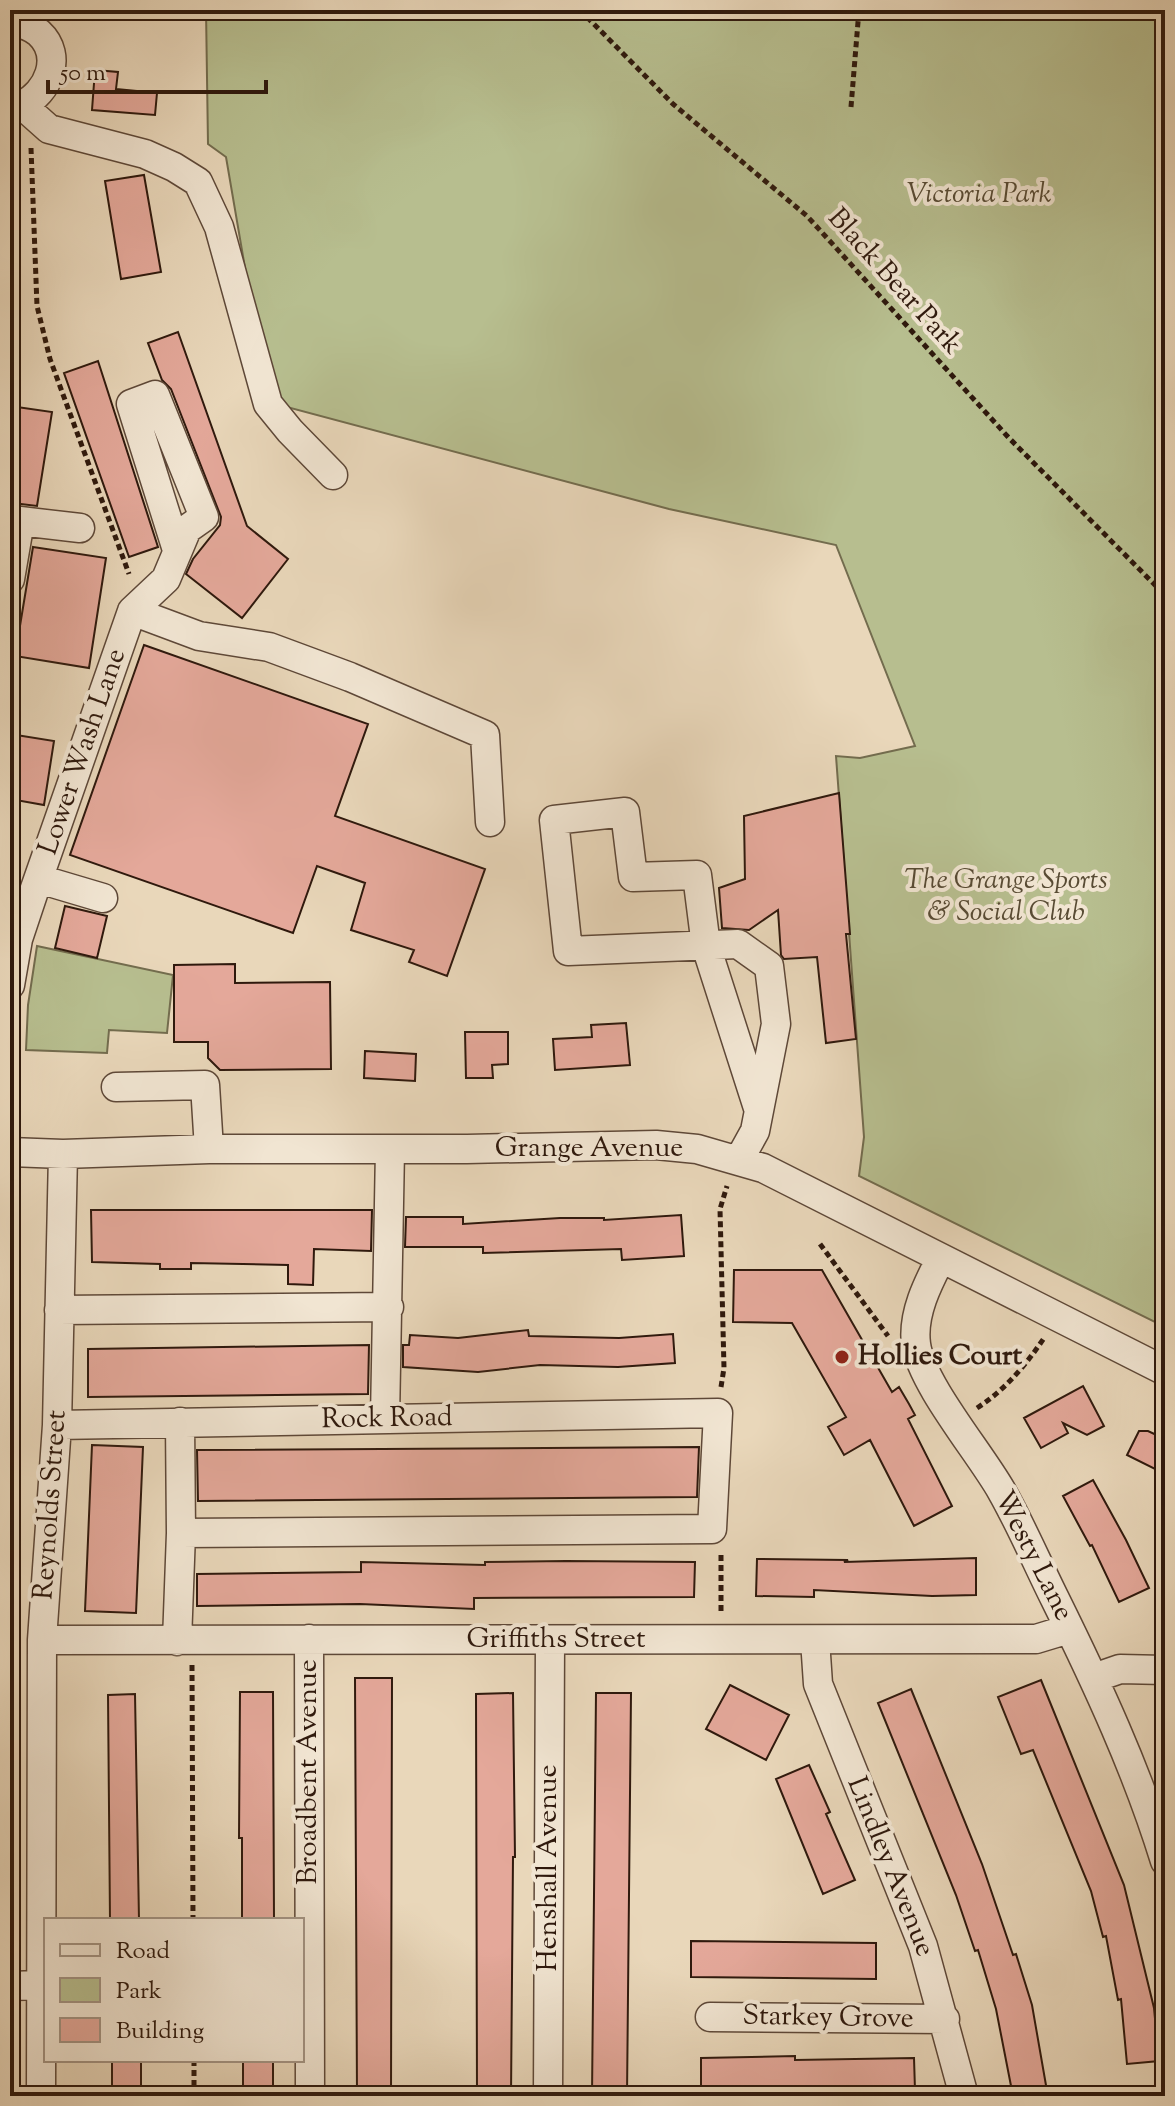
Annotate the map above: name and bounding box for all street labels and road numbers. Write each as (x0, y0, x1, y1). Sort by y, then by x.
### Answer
street label: Black Bear Park (817, 200, 971, 364)
street label: Lower Wash Lane (29, 643, 137, 861)
street label: Grange Avenue (495, 1129, 683, 1169)
street label: Rock Road (321, 1398, 453, 1440)
street label: Reynolds Street (24, 1408, 78, 1601)
street label: Westy Lane (983, 1484, 1083, 1628)
street label: Griffiths Street (466, 1620, 646, 1660)
street label: Broadbent Avenue (289, 1659, 329, 1885)
street label: Henshall Avenue (529, 1764, 569, 1972)
street label: Lindley Avenue (836, 1771, 944, 1963)
street label: Starkey Grove (742, 1997, 914, 2039)

